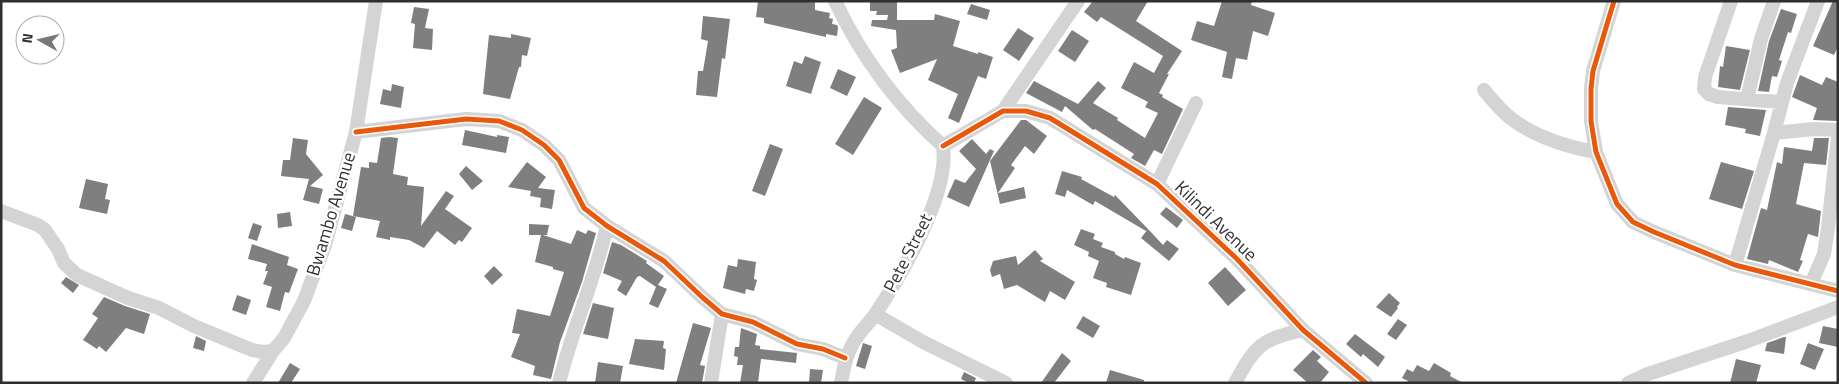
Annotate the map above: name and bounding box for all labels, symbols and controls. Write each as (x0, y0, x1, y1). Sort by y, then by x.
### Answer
north arrow (15, 15, 65, 65)
text: N (16, 32, 38, 44)
street label: Bwambo Avenue (299, 149, 362, 279)
street label: Kilindi Avenue (1169, 174, 1264, 267)
street label: Pete Street (876, 208, 939, 297)

